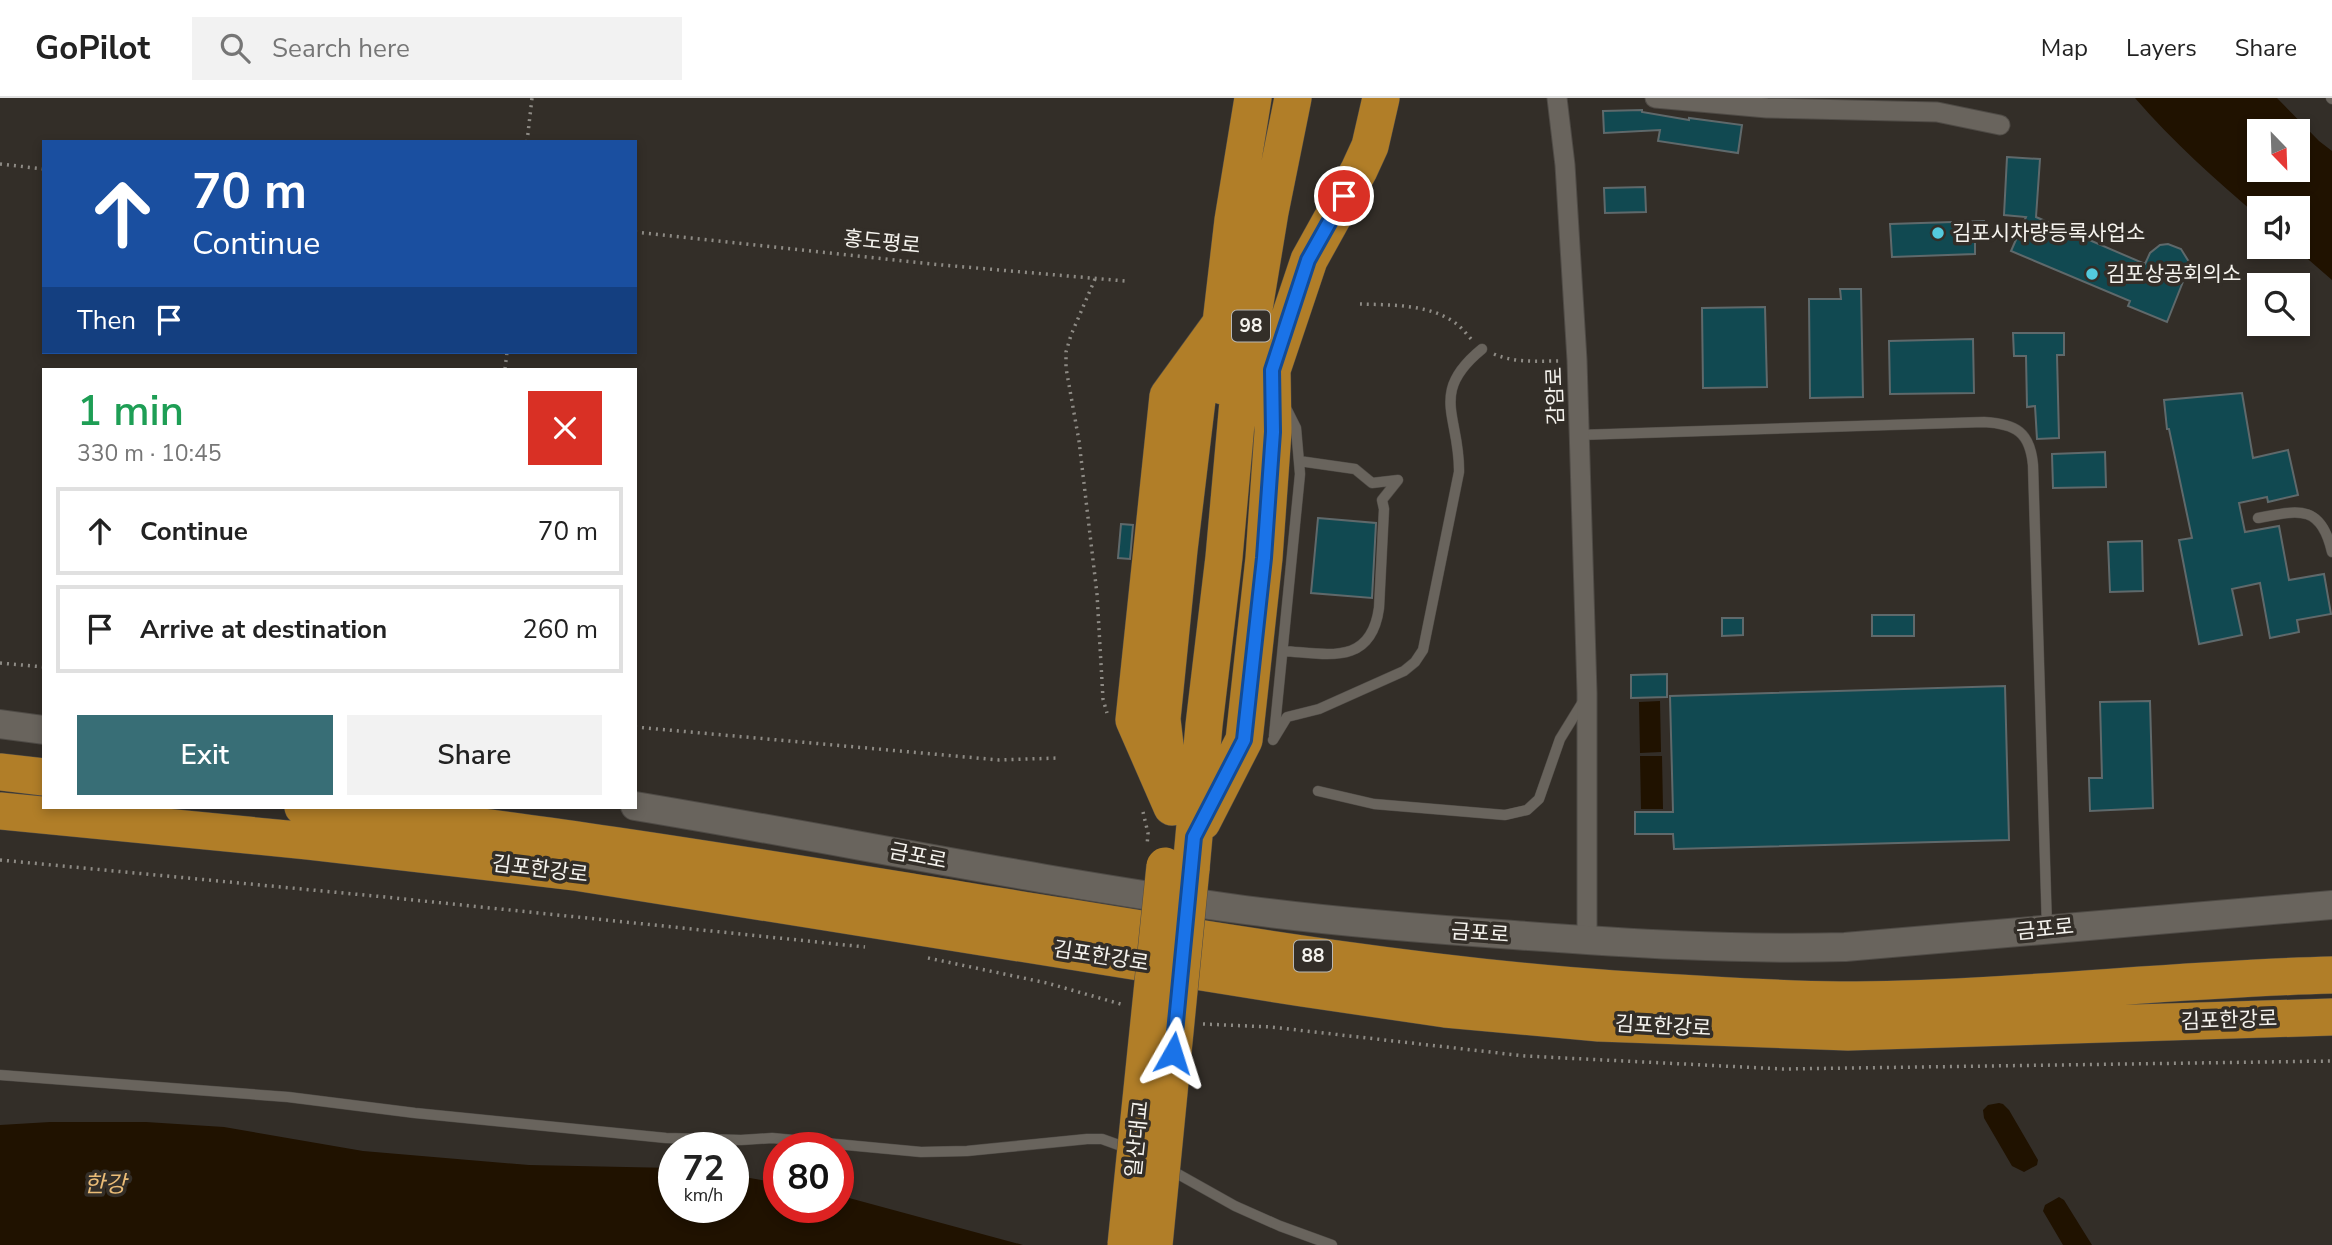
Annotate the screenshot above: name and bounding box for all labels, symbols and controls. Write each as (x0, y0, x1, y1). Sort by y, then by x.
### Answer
search box (192, 17, 682, 80)
text: GoPilot (35, 26, 150, 71)
icon: search (216, 29, 254, 67)
text: Search here (272, 31, 410, 66)
text: Map (2041, 32, 2088, 64)
text: Layers (2126, 32, 2197, 64)
text: Share (2235, 32, 2297, 64)
north arrow (2247, 119, 2310, 182)
map controls (2247, 119, 2310, 336)
text: 70 m (192, 158, 307, 225)
pin (1314, 166, 1374, 226)
icon: ahead (77, 168, 168, 259)
icon: arrive (1325, 177, 1363, 215)
button: sound (2247, 196, 2310, 259)
place label: 김포시차량등록사업소 (1952, 219, 2145, 247)
text: Continue (192, 222, 320, 265)
street label: 홍도평로 (842, 224, 922, 260)
marker: 김포시차량등록사업소 (1930, 225, 1946, 241)
place label: 김포상공회의소 (2106, 260, 2241, 288)
marker: 김포상공회의소 (2084, 266, 2100, 282)
button: search (2247, 273, 2310, 336)
icon: arrive (150, 301, 188, 339)
text: Then (77, 303, 136, 338)
road number: 98 (1232, 310, 1270, 342)
street label: 감암로 (1540, 367, 1570, 425)
text: 1 min (77, 383, 184, 440)
button: close (528, 391, 602, 465)
text: 330 m · 10:45 (77, 438, 222, 469)
icon: ahead (81, 512, 119, 550)
text: Continue (140, 514, 248, 549)
text: 70 m (538, 514, 598, 549)
icon: arrive (81, 610, 119, 648)
text: Arrive at destination (140, 612, 387, 647)
text: 260 m (522, 612, 598, 647)
button: Exit (77, 715, 333, 795)
button: Share (347, 715, 602, 795)
street label: 금포로 (887, 837, 949, 875)
street label: 김포한강로 (490, 849, 590, 889)
street label: 금포로 (2015, 912, 2075, 946)
street label: 금포로 (1450, 917, 1510, 949)
street label: 김포한강로 (1051, 935, 1151, 977)
road number: 88 (1294, 940, 1332, 972)
street label: 김포한강로 (2180, 1004, 2278, 1036)
street label: 김포한강로 (1614, 1009, 1712, 1043)
position arrow (1136, 1016, 1210, 1090)
street label: 일산대교 (1119, 1099, 1155, 1179)
speed limit sign: 80 (763, 1132, 854, 1223)
text: 72 (682, 1145, 725, 1192)
water label: 한강 (84, 1169, 129, 1200)
text: km/h (684, 1183, 723, 1207)

